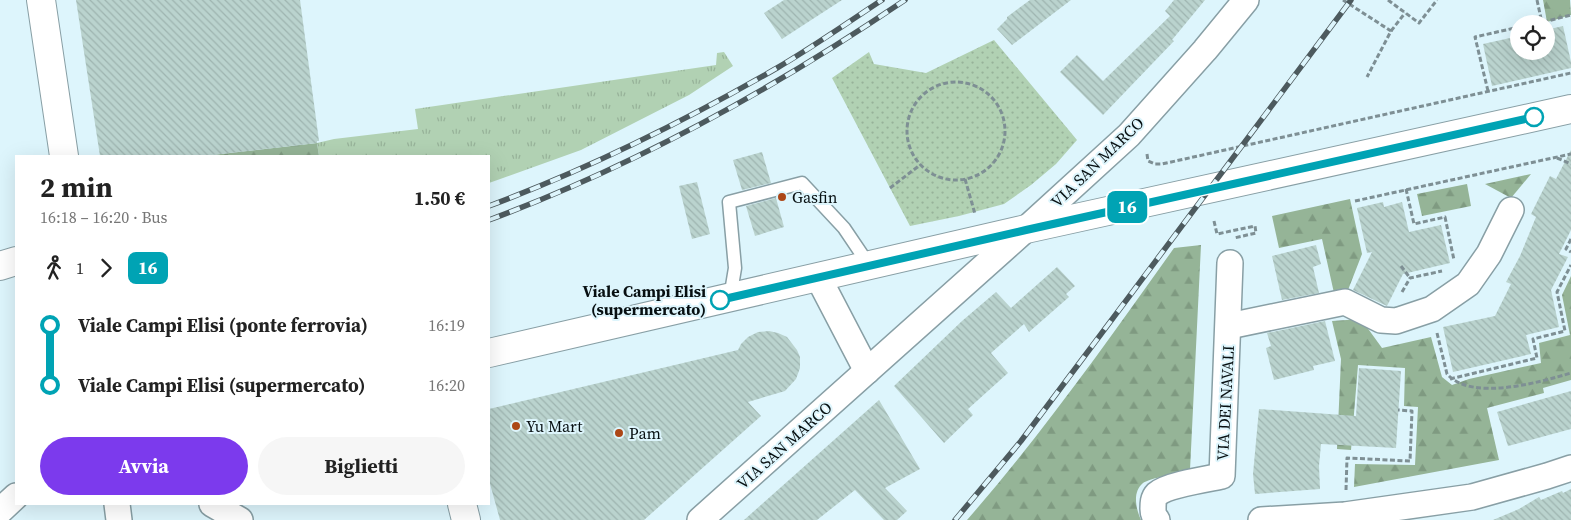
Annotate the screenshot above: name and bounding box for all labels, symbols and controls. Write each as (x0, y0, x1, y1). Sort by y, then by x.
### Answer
map controls (1510, 15, 1555, 60)
button: locate (1510, 15, 1555, 60)
unlabelled marker (1524, 107, 1544, 127)
street label: VIA SAN MARCO (1046, 112, 1148, 212)
text: 2 min (40, 168, 113, 206)
text: 1.50 € (414, 185, 465, 211)
place label: Gasfin (792, 186, 838, 208)
marker: Gasfin (776, 191, 788, 203)
line badge: 16 (1104, 191, 1150, 223)
text: 16 (1117, 194, 1137, 219)
text: 16:18 – 16:20 · Bus (40, 206, 168, 228)
icon: walk (40, 254, 68, 282)
icon: forward (92, 254, 120, 282)
text: 16 (138, 255, 158, 280)
text: 1 (76, 257, 84, 279)
place label: Viale Campi Elisi (supermercato) (583, 280, 706, 320)
marker: Viale Campi Elisi (supermercato) (710, 290, 730, 310)
text: Viale Campi Elisi (ponte ferrovia) (78, 312, 368, 338)
text: 16:19 (428, 314, 465, 336)
street label: VIA DEI NAVALI (1211, 345, 1239, 461)
text: Viale Campi Elisi (supermercato) (78, 372, 365, 398)
text: 16:20 (428, 374, 465, 396)
street label: VIA SAN MARCO (732, 396, 836, 494)
place label: Yu Mart (526, 415, 583, 437)
marker: Yu Mart (510, 420, 522, 432)
place label: Pam (629, 422, 661, 444)
marker: Pam (613, 427, 625, 439)
button: Avvia (40, 437, 248, 495)
button: Biglietti (258, 437, 465, 495)

